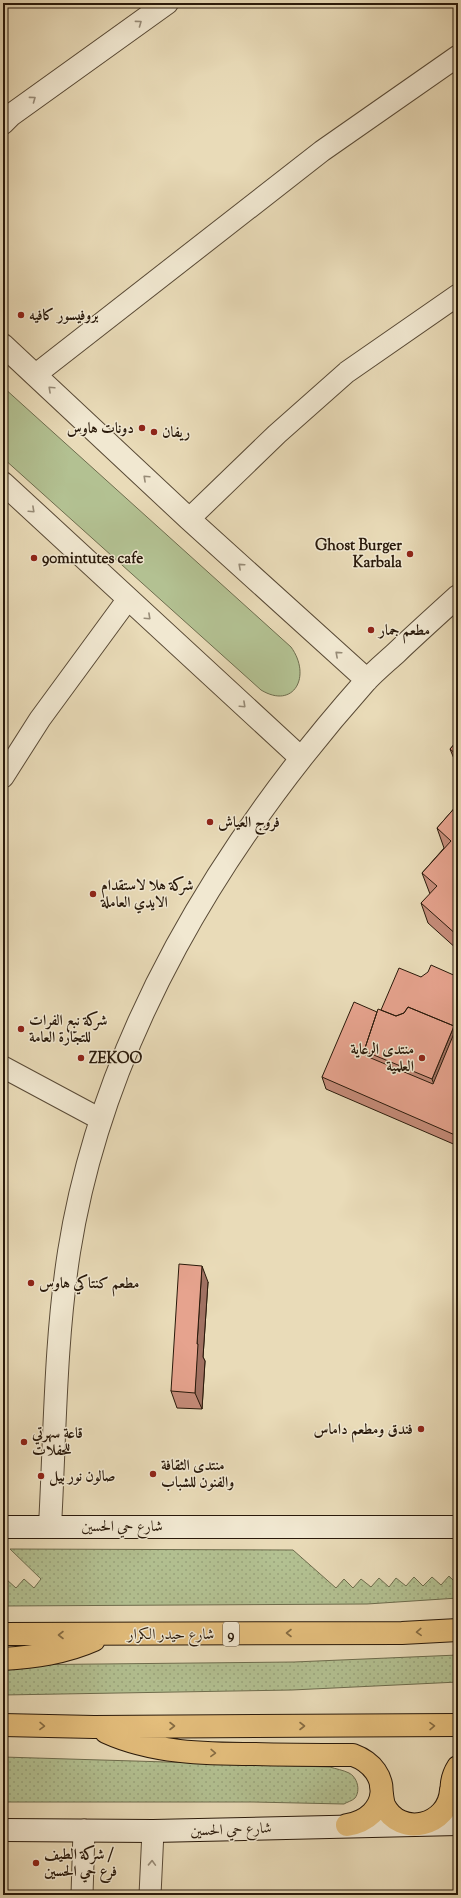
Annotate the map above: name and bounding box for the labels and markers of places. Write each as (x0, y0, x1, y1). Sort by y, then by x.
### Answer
place label: بروفيسور كافيه (29, 306, 99, 327)
marker: بروفيسور كافيه (16, 310, 26, 320)
place label: دونات هاوس (67, 419, 134, 440)
marker: دونات هاوس (137, 423, 147, 433)
place label: ريفان (162, 423, 190, 444)
marker: ريفان (149, 427, 159, 437)
place label: Ghost Burger Karbala (315, 536, 402, 574)
place label: 90mintutes cafe (42, 549, 143, 570)
marker: Ghost Burger Karbala (405, 549, 415, 559)
marker: 90mintutes cafe (29, 553, 39, 563)
place label: مطعم جمار (377, 621, 430, 644)
marker: مطعم جمار (366, 625, 376, 635)
place label: فروج العياش (218, 813, 280, 836)
marker: فروج العياش (205, 817, 215, 827)
place label: شركة هلا لاستقدام الايدي العاملة (100, 876, 193, 914)
marker: شركة هلا لاستقدام الايدي العاملة (88, 889, 98, 899)
place label: شركة نبع الفرات للتجارة العامة (29, 1011, 107, 1049)
marker: شركة نبع الفرات للتجارة العامة (16, 1024, 26, 1034)
place label: منتدى الرعاية العلمية (350, 1040, 414, 1078)
place label: ZEKOO (89, 1049, 143, 1070)
marker: ZEKOO (76, 1053, 86, 1063)
marker: منتدى الرعاية العلمية (417, 1053, 427, 1063)
place label: مطعم كنتاكي هاوس (39, 1274, 139, 1297)
marker: مطعم كنتاكي هاوس (26, 1278, 36, 1288)
place label: فندق ومطعم داماس (314, 1420, 413, 1443)
place label: قاعة سهرتي للحفلات (31, 1424, 83, 1462)
marker: فندق ومطعم داماس (416, 1424, 426, 1434)
marker: قاعة سهرتي للحفلات (19, 1437, 29, 1447)
place label: منتدى الثقافة والفنون للشباب (161, 1456, 234, 1494)
place label: صالون نور بيل (49, 1467, 116, 1488)
marker: منتدى الثقافة والفنون للشباب (148, 1469, 158, 1479)
marker: صالون نور بيل (36, 1471, 46, 1481)
place label: شركة الطيف / فرع حي الحسين (44, 1845, 117, 1883)
marker: شركة الطيف / فرع حي الحسين (31, 1858, 41, 1868)

